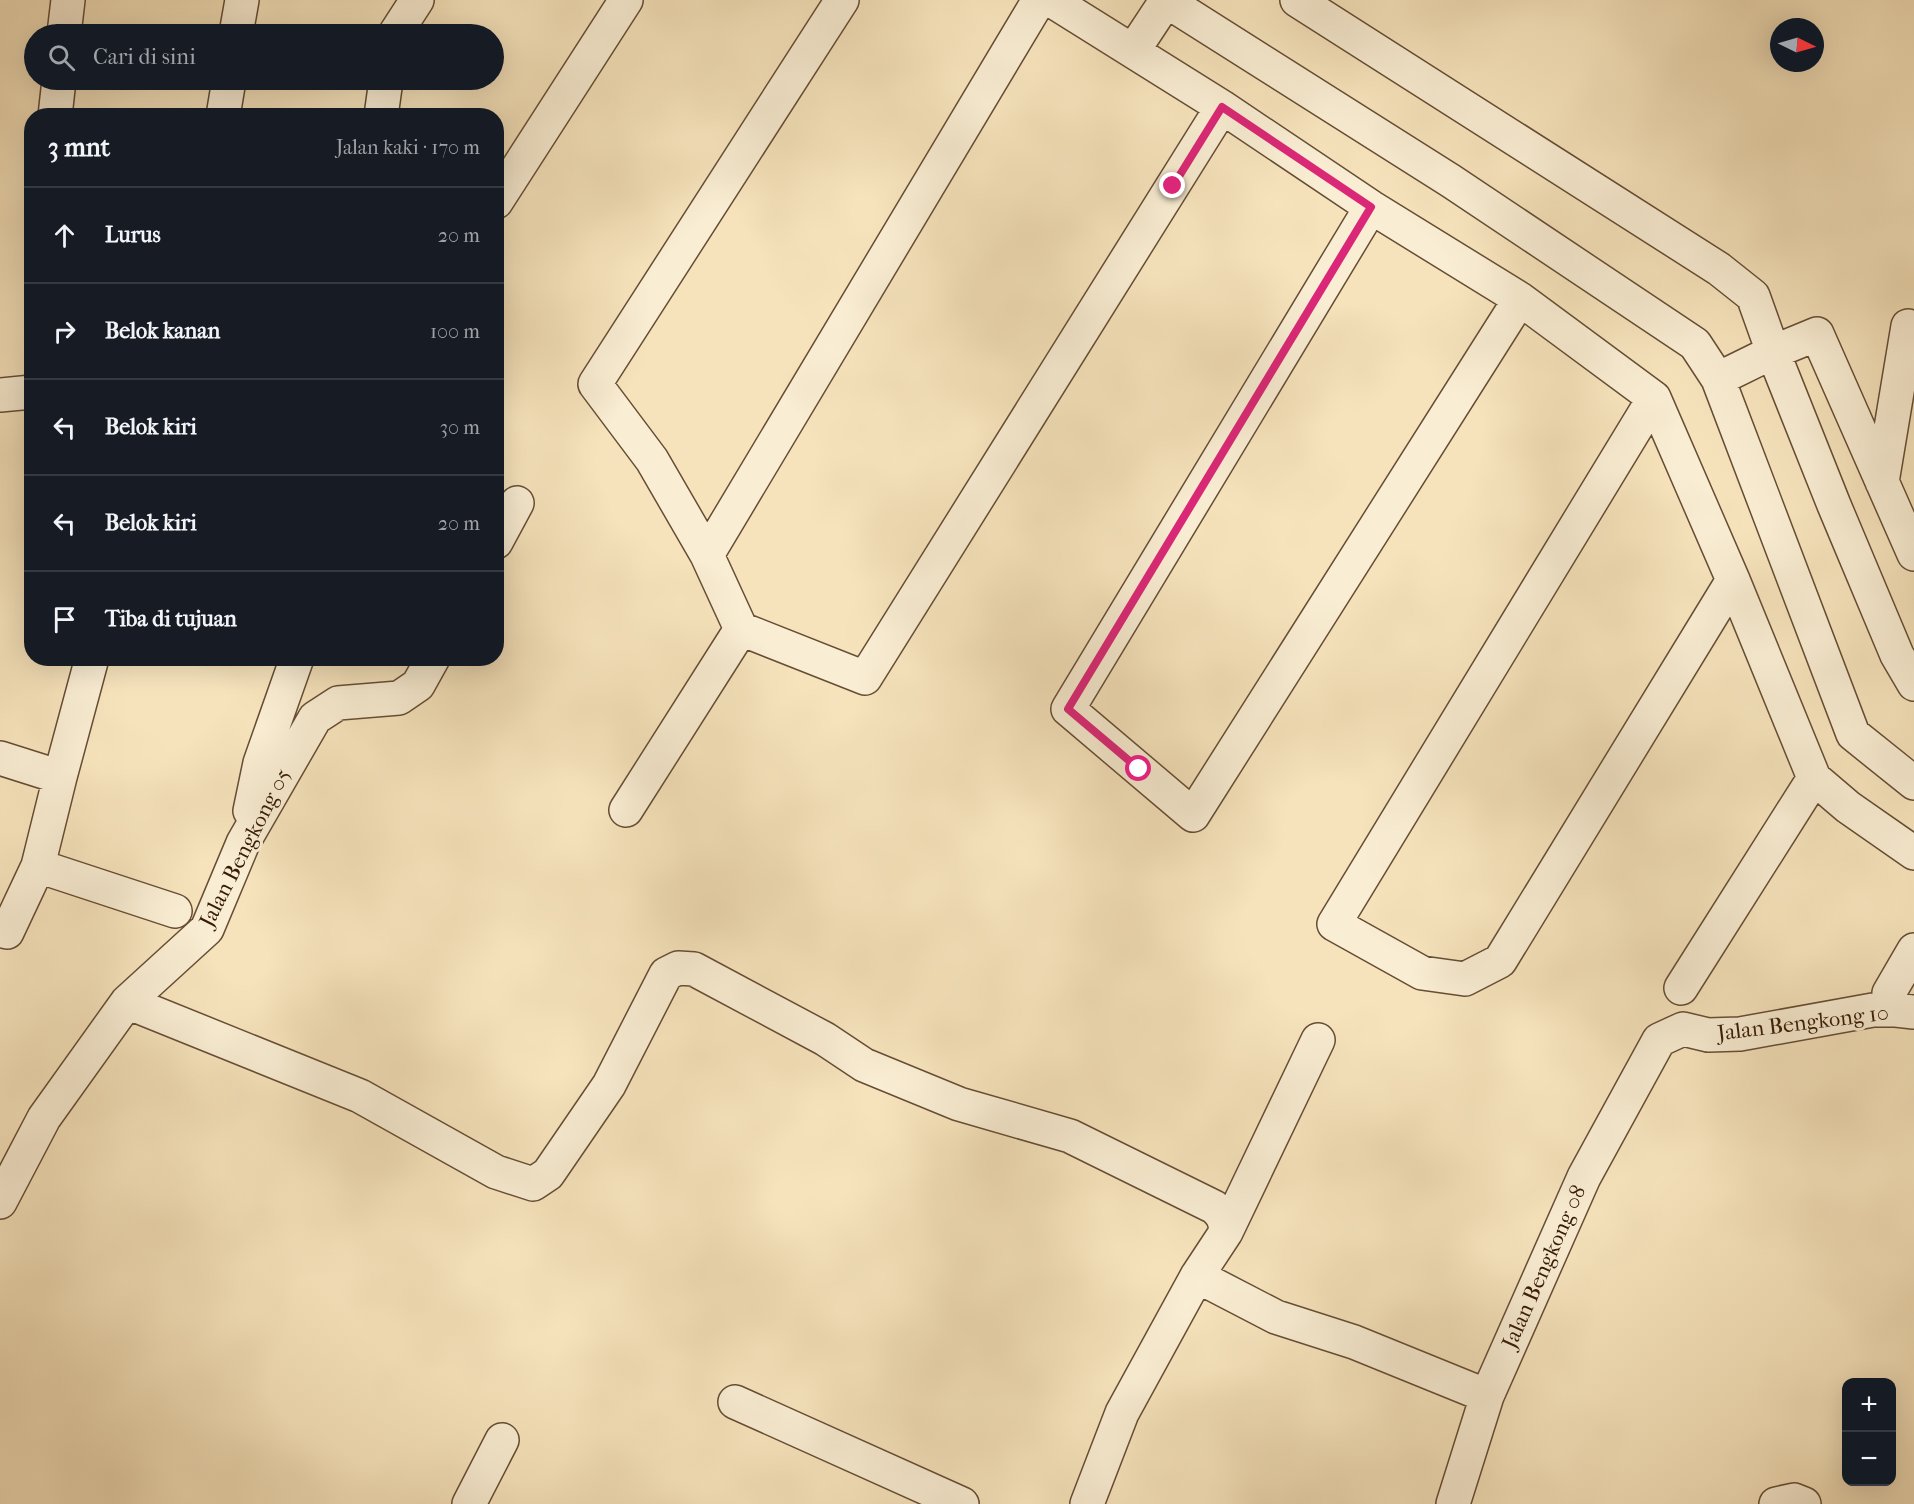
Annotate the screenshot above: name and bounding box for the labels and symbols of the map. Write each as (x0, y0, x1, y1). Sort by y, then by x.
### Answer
north arrow (1770, 18, 1824, 72)
route end (1159, 172, 1185, 198)
route start (1125, 755, 1151, 781)
street label: Jalan Bengkong 05 (193, 764, 296, 933)
street label: Jalan Bengkong 10 (1714, 1000, 1890, 1047)
street label: Jalan Bengkong 08 (1496, 1181, 1592, 1354)

